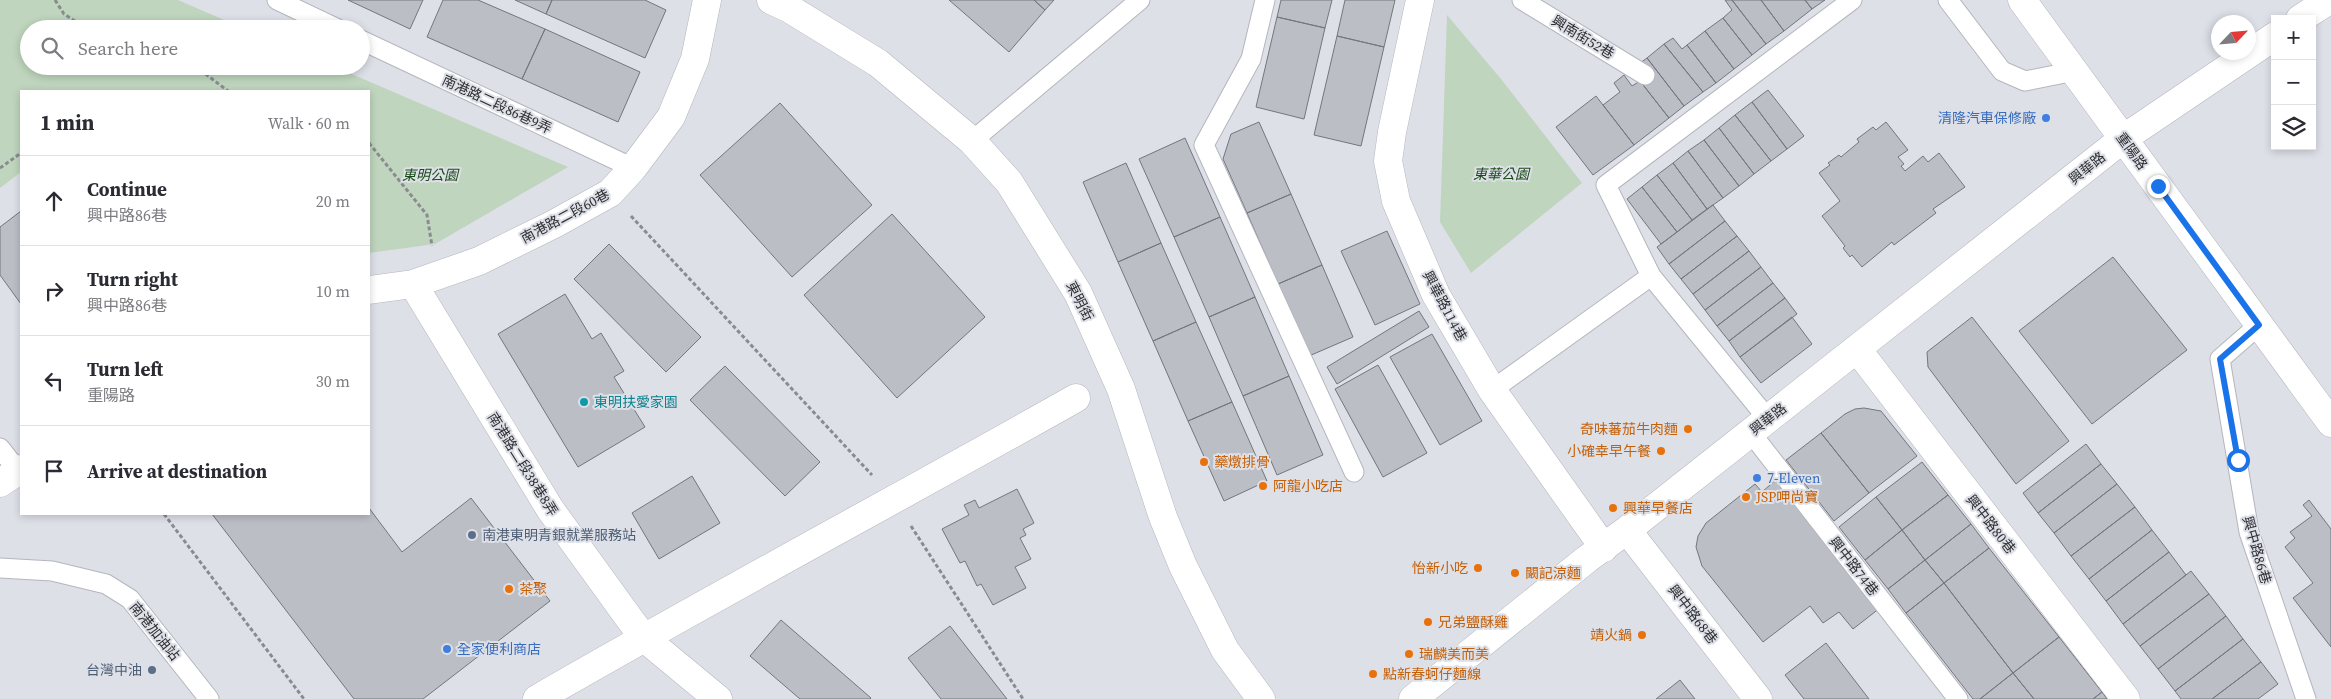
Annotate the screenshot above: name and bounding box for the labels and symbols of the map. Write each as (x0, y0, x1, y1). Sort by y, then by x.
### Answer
street label: 興南街52巷 (1548, 10, 1618, 64)
north arrow (2211, 15, 2256, 60)
street label: 南港路二段86巷9弄 (439, 70, 555, 138)
place label: 清隆汽車保修廠 (1938, 108, 2036, 128)
marker: 清隆汽車保修廠 (2040, 112, 2052, 124)
street label: 重陽路 (2112, 128, 2152, 174)
street label: 興華路 (2064, 147, 2110, 189)
park label: 東華公園 (1473, 164, 1531, 184)
park label: 東明公園 (402, 165, 460, 185)
route end (2147, 175, 2170, 198)
street label: 南港路二段60巷 (517, 184, 613, 248)
street label: 興華路114巷 (1418, 267, 1472, 345)
street label: 東明街 (1062, 278, 1098, 324)
place label: 東明扶愛家園 (594, 392, 678, 412)
marker: 東明扶愛家園 (578, 396, 590, 408)
street label: 興華路 (1745, 398, 1791, 440)
street label: 南港路二段38巷8弄 (483, 408, 563, 520)
place label: 奇味蕃茄牛肉麵 (1580, 419, 1678, 439)
marker: 奇味蕃茄牛肉麵 (1682, 423, 1694, 435)
place label: 小確幸早午餐 (1567, 441, 1651, 461)
marker: 小確幸早午餐 (1655, 445, 1667, 457)
route start (2227, 449, 2250, 472)
place label: 藥燉排骨 (1214, 452, 1270, 472)
marker: 藥燉排骨 (1198, 456, 1210, 468)
place label: 7-Eleven (1767, 468, 1821, 488)
marker: 7-Eleven (1751, 472, 1763, 484)
place label: 阿龍小吃店 (1273, 476, 1343, 496)
marker: 阿龍小吃店 (1257, 480, 1269, 492)
place label: JSP呷尚寶 (1755, 487, 1818, 507)
street label: 興中路80巷 (1962, 490, 2020, 558)
marker: JSP呷尚寶 (1740, 491, 1752, 503)
place label: 興華早餐店 (1623, 498, 1693, 518)
marker: 興華早餐店 (1607, 502, 1619, 514)
street label: 興中路86巷 (2238, 514, 2276, 586)
place label: 南港東明青銀就業服務站 (482, 525, 636, 545)
marker: 南港東明青銀就業服務站 (466, 529, 478, 541)
street label: 興中路74巷 (1825, 532, 1883, 600)
place label: 怡新小吃 (1412, 558, 1468, 578)
marker: 怡新小吃 (1472, 562, 1484, 574)
place label: 闞記涼麵 (1525, 563, 1581, 583)
marker: 闞記涼麵 (1509, 567, 1521, 579)
place label: 茶聚 (519, 579, 547, 599)
street label: 興中路68巷 (1664, 580, 1722, 648)
marker: 茶聚 (503, 583, 515, 595)
street label: 南港加油站 (125, 598, 185, 664)
place label: 兄弟鹽酥雞 (1438, 612, 1508, 632)
marker: 兄弟鹽酥雞 (1422, 616, 1434, 628)
place label: 靖火鍋 (1590, 625, 1632, 645)
marker: 靖火鍋 (1636, 629, 1648, 641)
place label: 全家便利商店 (457, 639, 541, 659)
marker: 全家便利商店 (441, 643, 453, 655)
place label: 瑞麟美而美 (1419, 644, 1489, 664)
marker: 瑞麟美而美 (1403, 648, 1415, 660)
place label: 台灣中油 (86, 660, 142, 680)
marker: 台灣中油 (146, 664, 158, 676)
place label: 點新春蚵仔麵線 (1383, 664, 1481, 684)
marker: 點新春蚵仔麵線 (1367, 668, 1379, 680)

